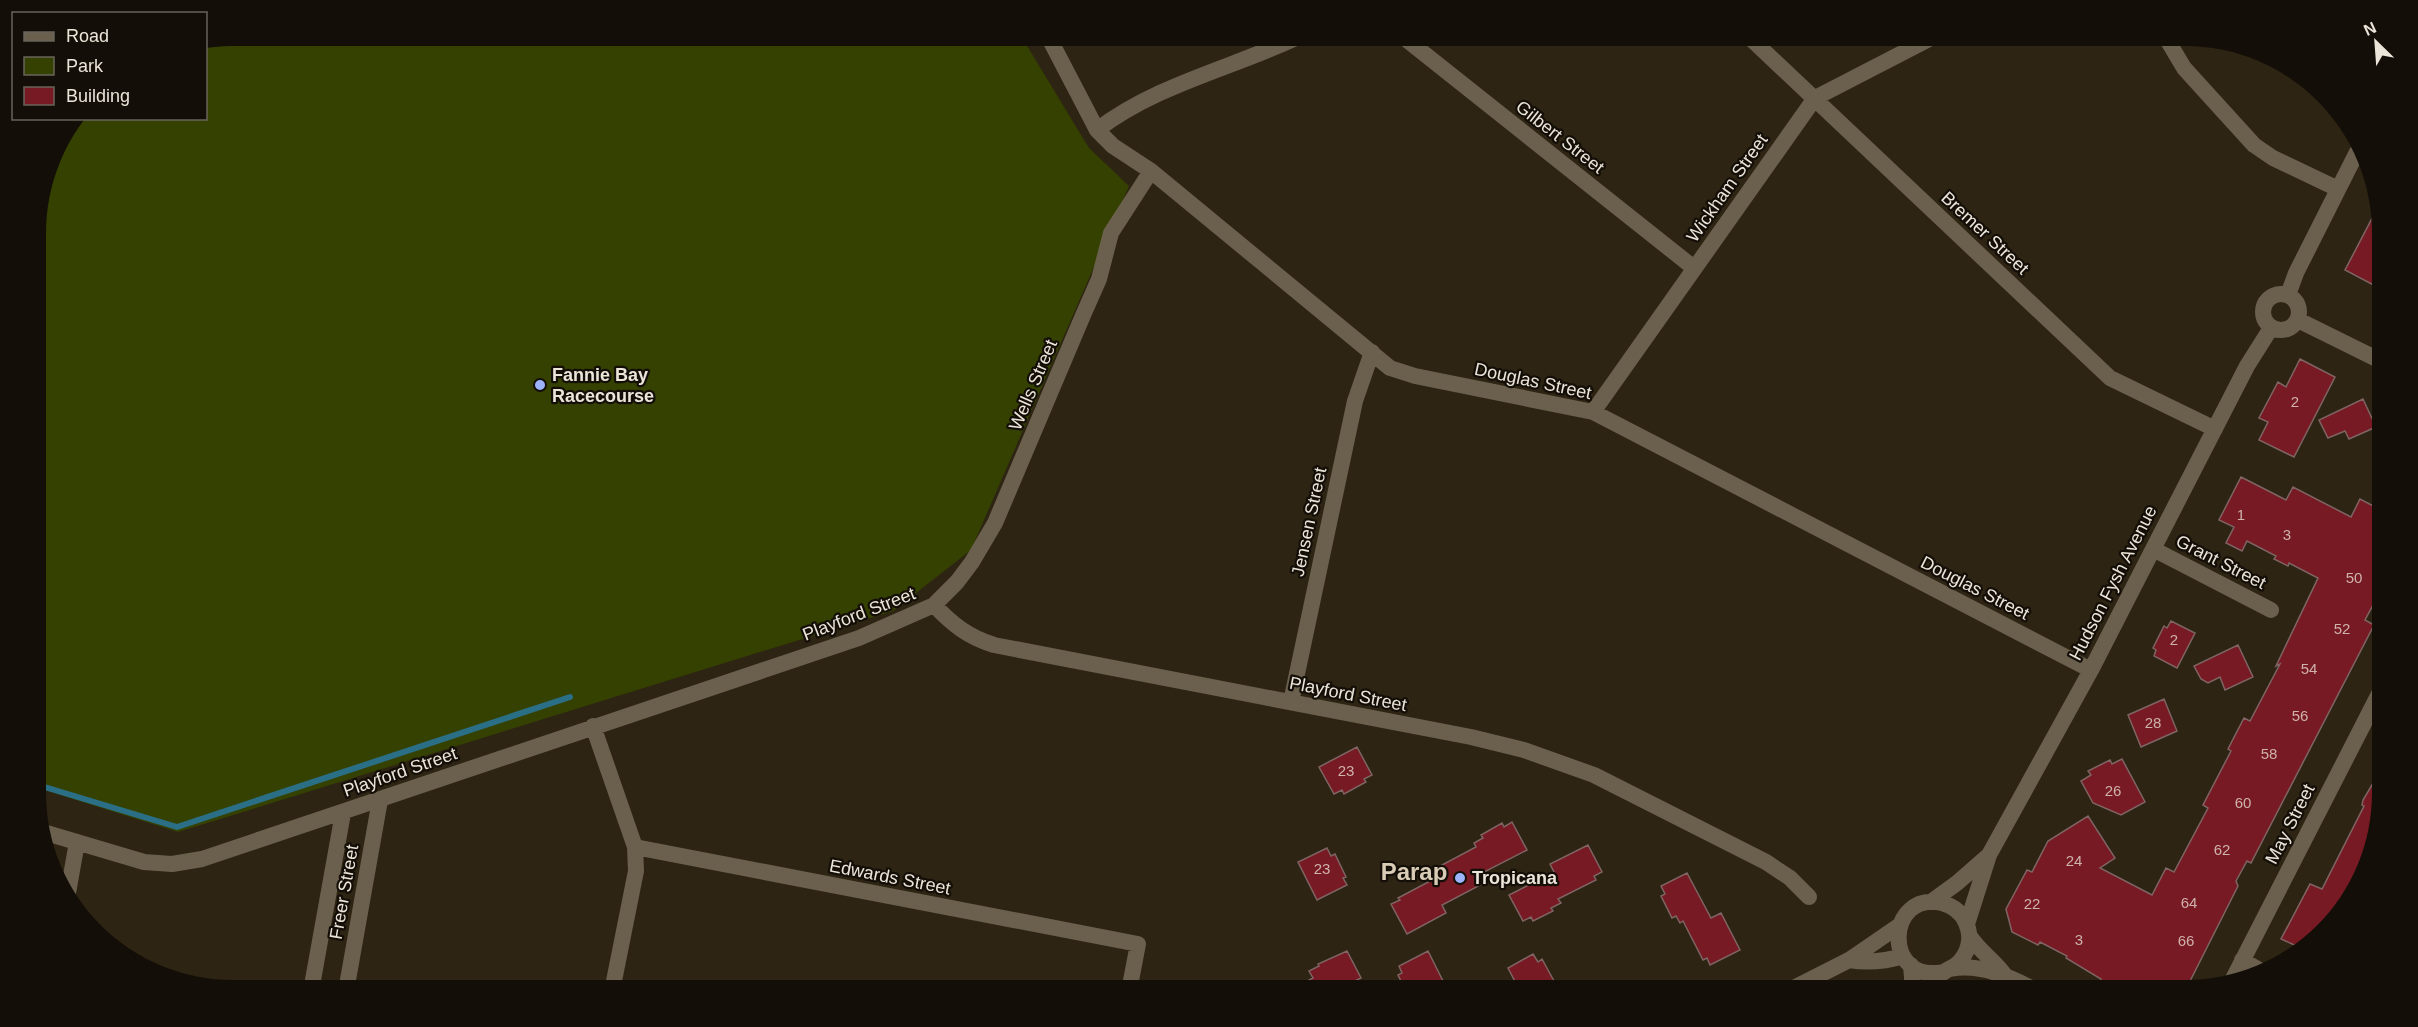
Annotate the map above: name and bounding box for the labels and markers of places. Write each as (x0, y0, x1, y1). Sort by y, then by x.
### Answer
place label: Fannie Bay Racecourse (552, 365, 654, 406)
marker: Fannie Bay Racecourse (533, 378, 547, 392)
place label: Tropicana (1472, 868, 1558, 888)
marker: Tropicana (1453, 871, 1467, 885)

